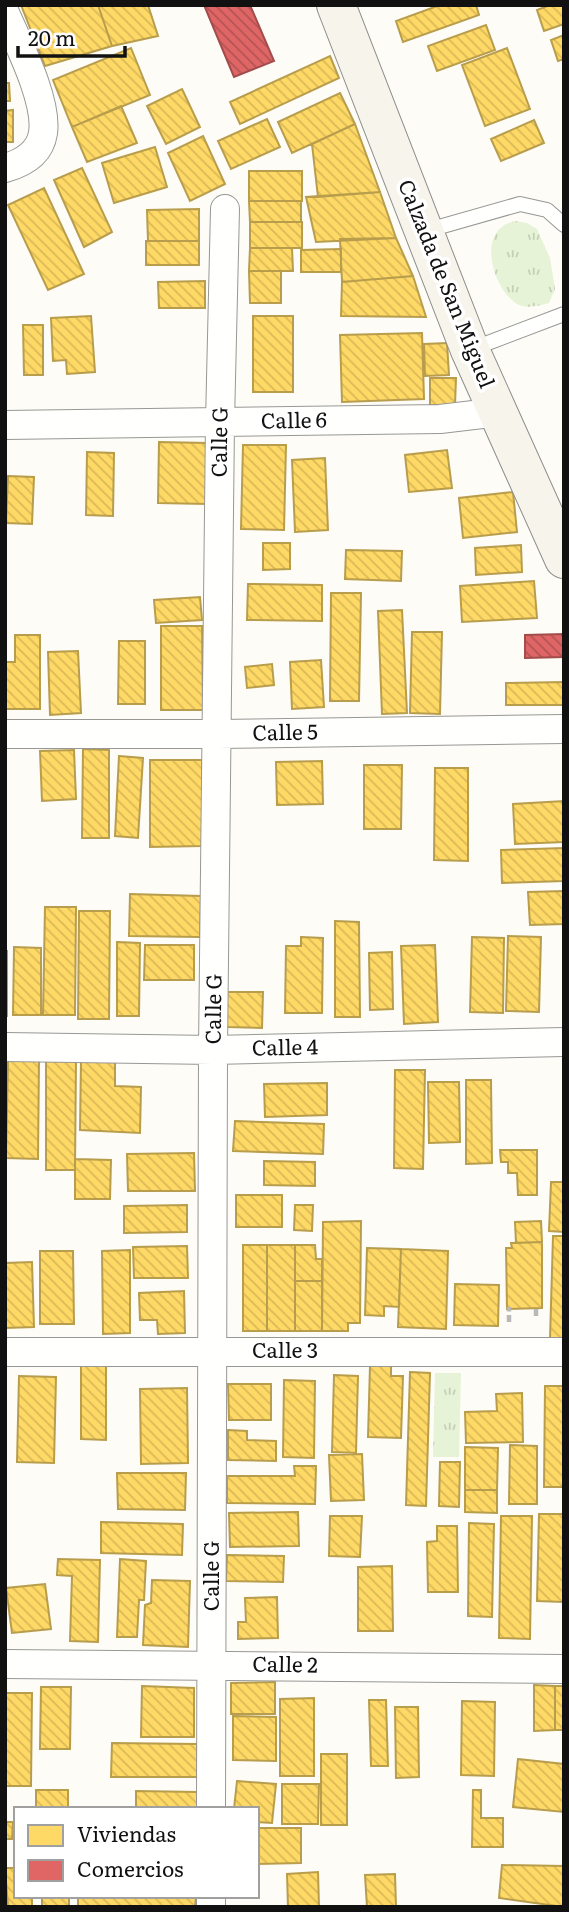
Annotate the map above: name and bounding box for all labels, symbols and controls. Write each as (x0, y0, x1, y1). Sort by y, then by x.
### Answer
scale bar (18, 14, 124, 58)
text: 20 m (28, 21, 75, 52)
street label: Calzada de San Miguel (392, 174, 504, 392)
street label: Calle 6 (261, 402, 327, 435)
street label: Calle G (201, 406, 234, 477)
street label: Calle 5 (252, 714, 318, 747)
street label: Calle G (195, 973, 228, 1044)
street label: Calle 4 (252, 1029, 319, 1062)
street label: Calle 3 (252, 1333, 318, 1364)
street label: Calle G (194, 1541, 225, 1611)
street label: Calle 2 (252, 1646, 318, 1679)
legend (14, 1807, 259, 1898)
text: Viviendas (77, 1817, 176, 1848)
text: Comercios (77, 1852, 183, 1883)

